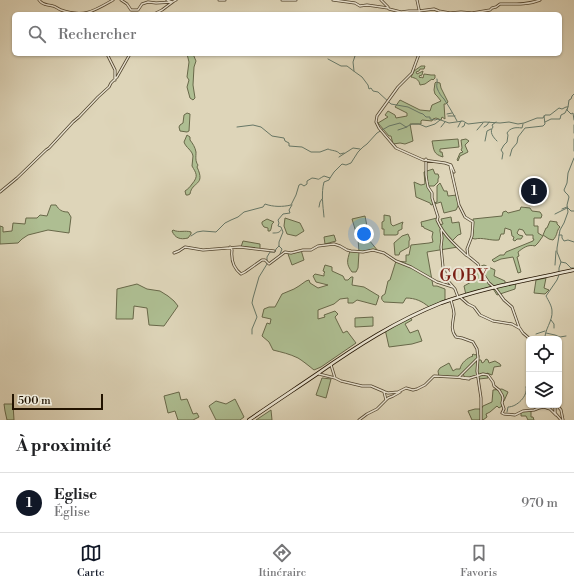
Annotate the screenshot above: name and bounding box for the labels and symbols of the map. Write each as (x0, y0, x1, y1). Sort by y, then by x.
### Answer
pin: 1 (521, 176, 547, 206)
your location (354, 224, 374, 244)
district label: GOBY (439, 266, 489, 286)
scale bar (12, 392, 103, 411)

